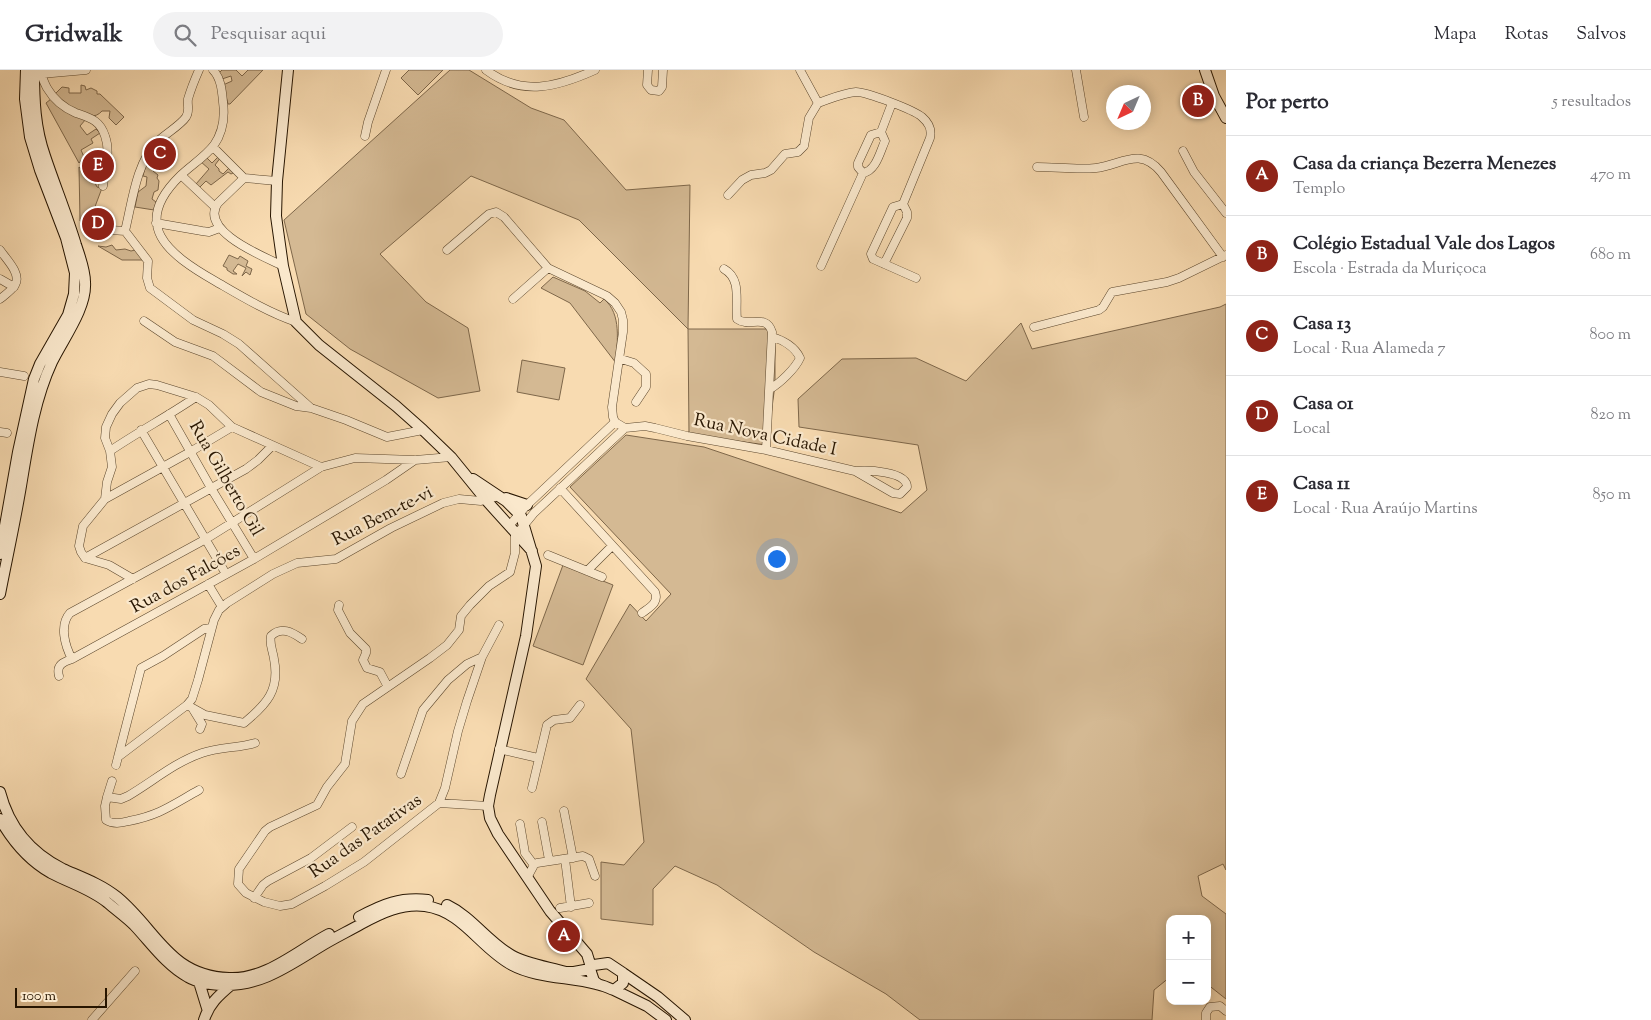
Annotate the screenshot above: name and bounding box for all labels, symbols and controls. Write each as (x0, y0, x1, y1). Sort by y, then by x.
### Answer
search box (153, 12, 503, 57)
text: Gridwalk (25, 18, 123, 52)
icon: search (171, 21, 199, 49)
text: Pesquisar aqui (211, 21, 326, 48)
text: Mapa (1434, 22, 1477, 48)
text: Rotas (1505, 22, 1548, 48)
text: Salvos (1576, 22, 1626, 48)
pin: B (1182, 82, 1214, 120)
north arrow (1106, 85, 1151, 130)
text: Por perto (1246, 88, 1329, 118)
text: 5 resultados (1552, 91, 1631, 114)
pin: C (144, 135, 176, 173)
pin: E (82, 147, 114, 185)
text: Casa da criança Bezerra Menezes (1293, 151, 1556, 178)
text: A (1256, 164, 1269, 187)
text: 470 m (1590, 164, 1631, 187)
text: Templo (1293, 178, 1345, 201)
pin: D (82, 205, 114, 243)
text: Colégio Estadual Vale dos Lagos (1293, 231, 1555, 258)
text: B (1257, 244, 1267, 267)
text: 680 m (1590, 244, 1631, 267)
text: Escola · Estrada da Muriçoca (1293, 258, 1487, 281)
text: Casa 13 (1293, 311, 1351, 338)
text: C (1256, 324, 1268, 347)
text: 800 m (1589, 324, 1631, 347)
text: Local · Rua Alameda 7 (1293, 338, 1446, 361)
text: Casa 01 (1293, 391, 1353, 418)
text: D (1256, 404, 1268, 427)
text: 820 m (1591, 404, 1631, 427)
street label: Rua Nova Cidade I (691, 408, 839, 464)
street label: Rua Gilberto Gil (181, 416, 269, 542)
text: Local (1293, 418, 1330, 441)
text: Casa 11 (1293, 471, 1350, 498)
street label: Rua Bem-te-vi (328, 480, 438, 554)
text: E (1257, 484, 1267, 507)
text: 850 m (1592, 484, 1631, 507)
text: Local · Rua Araújo Martins (1293, 498, 1478, 521)
street label: Rua dos Falcões (126, 539, 246, 621)
your location (764, 546, 790, 572)
street label: Rua das Patativas (304, 788, 428, 886)
map controls (1166, 915, 1211, 1005)
button: + (1166, 915, 1211, 960)
pin: A (548, 917, 580, 955)
button: − (1166, 960, 1211, 1005)
scale bar (15, 985, 108, 1008)
text: 100 m (22, 987, 56, 1007)

